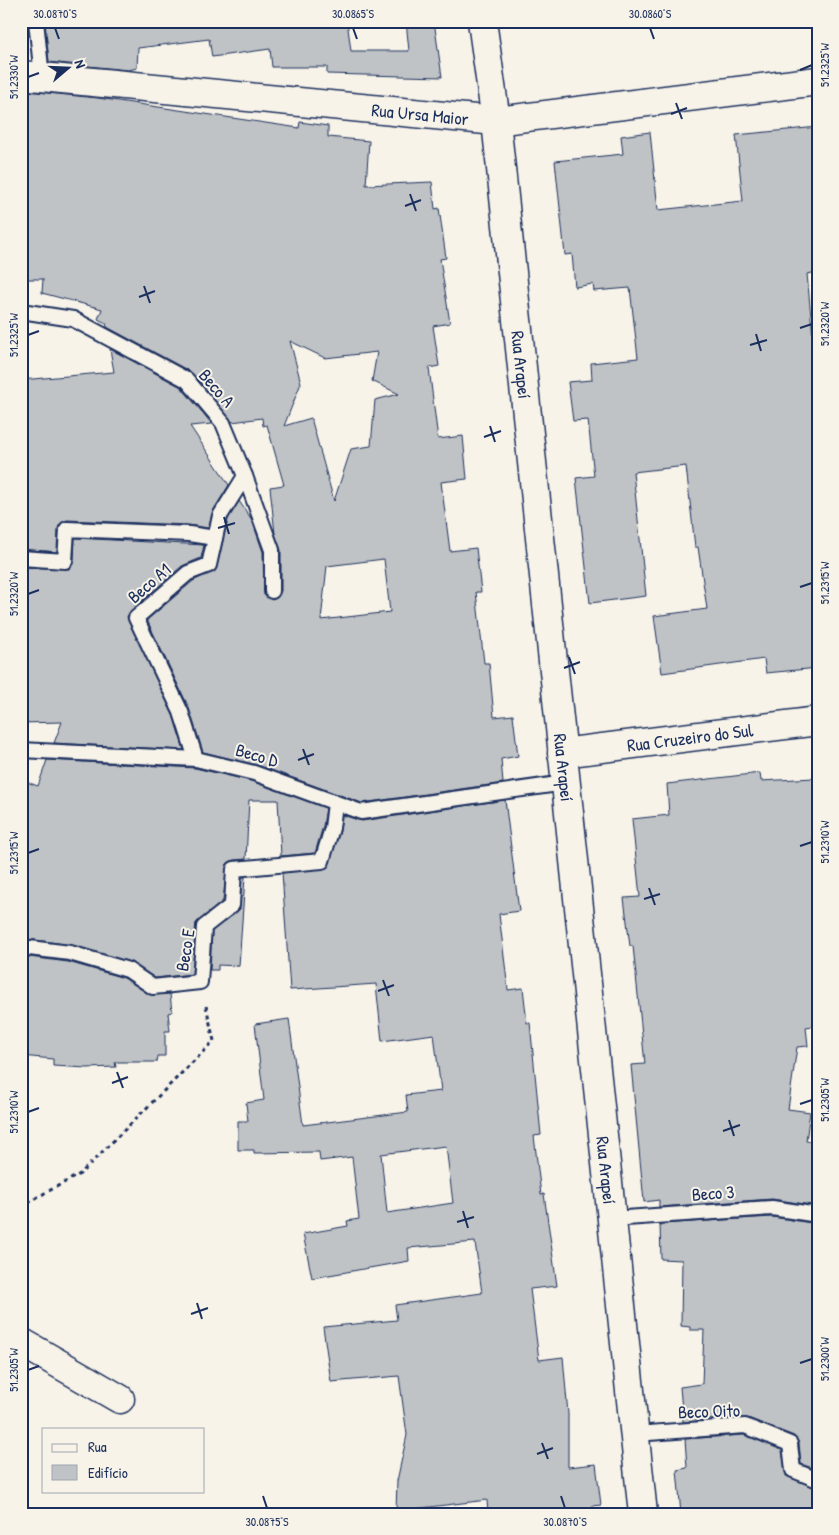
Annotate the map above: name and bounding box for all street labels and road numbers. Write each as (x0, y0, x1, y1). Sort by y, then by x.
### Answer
street label: Rua Ursa Maior (370, 97, 470, 131)
street label: Rua Arapeí (506, 329, 538, 400)
street label: Beco A (193, 363, 241, 413)
street label: Beco A1 (122, 557, 176, 609)
street label: Rua Cruzeiro do Sul (626, 717, 755, 757)
street label: Rua Arapeí (548, 732, 580, 803)
street label: Beco D (233, 737, 282, 773)
street label: Beco E (169, 927, 201, 973)
street label: Rua Arapeí (591, 1135, 623, 1205)
street label: Beco 3 (691, 1179, 735, 1207)
street label: Beco Oito (678, 1397, 740, 1425)

